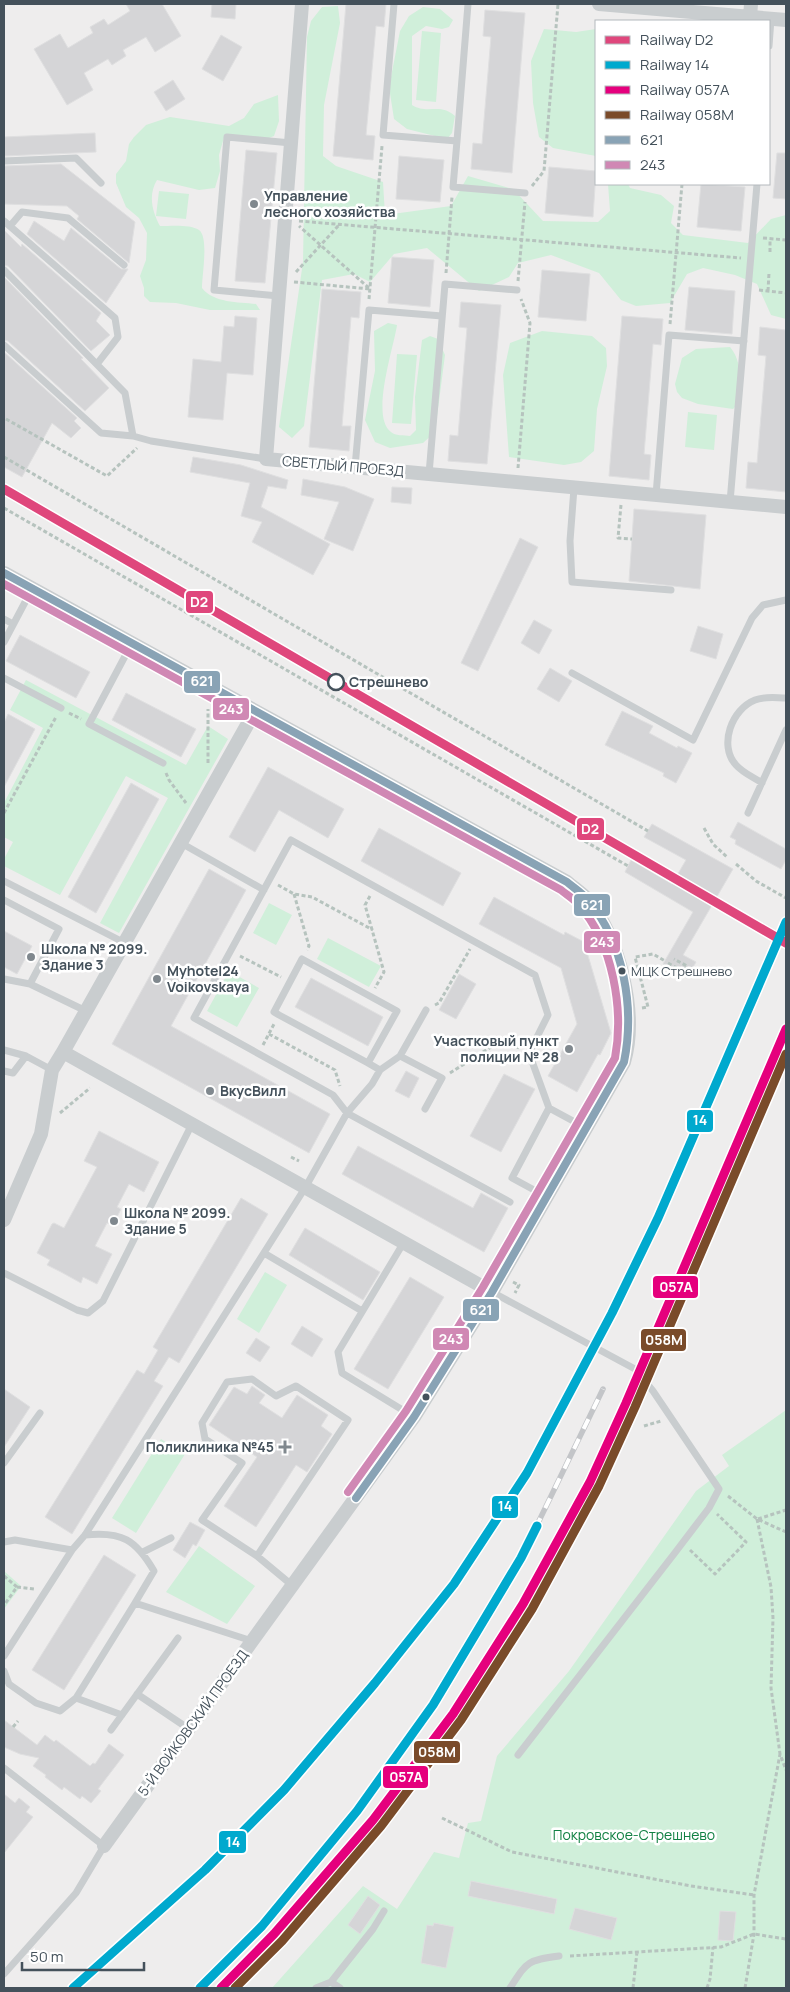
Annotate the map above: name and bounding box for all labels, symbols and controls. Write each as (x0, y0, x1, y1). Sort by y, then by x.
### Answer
legend (595, 20, 770, 185)
text: Railway D2 (640, 29, 713, 50)
text: Railway 14 (640, 54, 710, 75)
text: Railway 057А (640, 79, 730, 100)
text: Railway 058М (640, 104, 734, 125)
text: 621 (640, 129, 664, 150)
text: 243 (640, 154, 665, 175)
place label: Управление лесного хозяйства (264, 186, 396, 221)
marker: Управление лесного хозяйства (248, 198, 260, 210)
street label: СВЕТЛЫЙ ПРОЕЗД (281, 451, 405, 480)
line badge: D2 (185, 590, 214, 614)
text: D2 (190, 592, 208, 611)
line badge: 621 (183, 670, 221, 694)
text: 621 (190, 671, 214, 690)
place label: Стрешнево (349, 672, 429, 691)
marker: Стрешнево (327, 673, 345, 691)
line badge: 243 (212, 697, 250, 721)
text: 243 (219, 699, 243, 718)
line badge: D2 (576, 817, 605, 841)
text: D2 (581, 819, 599, 838)
line badge: 621 (573, 893, 611, 917)
text: 621 (580, 895, 604, 914)
line badge: 243 (583, 930, 621, 954)
text: 243 (590, 932, 614, 951)
place label: Школа № 2099. Здание 3 (41, 939, 147, 974)
marker: Школа № 2099. Здание 3 (25, 951, 37, 963)
place label: Myhotel24 Voikovskaya (167, 961, 249, 996)
place label: МЦК Стрешнево (631, 962, 733, 980)
marker: МЦК Стрешнево (617, 966, 627, 976)
marker: Myhotel24 Voikovskaya (151, 973, 163, 985)
place label: Участковый пункт полиции № 28 (434, 1031, 560, 1066)
marker: Участковый пункт полиции № 28 (563, 1043, 575, 1055)
place label: ВкусВилл (220, 1081, 286, 1100)
marker: ВкусВилл (204, 1085, 216, 1097)
line badge: 14 (686, 1109, 714, 1133)
text: 14 (693, 1110, 707, 1129)
place label: Школа № 2099. Здание 5 (124, 1203, 230, 1238)
marker: Школа № 2099. Здание 5 (108, 1215, 120, 1227)
line badge: 057А (652, 1275, 699, 1299)
text: 057А (659, 1277, 693, 1296)
line badge: 621 (462, 1298, 500, 1322)
text: 621 (469, 1300, 493, 1319)
line badge: 243 (432, 1327, 470, 1351)
line badge: 058М (640, 1328, 687, 1352)
text: 243 (439, 1329, 463, 1348)
text: 058М (645, 1330, 683, 1349)
unlabelled marker (421, 1392, 431, 1402)
place label: Поликлиника №45 (146, 1437, 274, 1456)
marker: Поликлиника №45 (278, 1440, 292, 1454)
line badge: 14 (491, 1495, 519, 1519)
text: 14 (498, 1496, 512, 1515)
street label: 5-Й ВОЙКОВСКИЙ ПРОЕЗД (133, 1646, 252, 1799)
line badge: 058М (413, 1740, 461, 1764)
text: 058М (418, 1742, 456, 1761)
line badge: 057А (382, 1765, 429, 1789)
text: 057А (389, 1767, 423, 1786)
park label: Покровское-Стрешнево (553, 1825, 715, 1844)
line badge: 14 (218, 1830, 247, 1854)
text: 14 (226, 1832, 240, 1851)
scale bar (22, 1940, 145, 1972)
text: 50 m (30, 1946, 64, 1967)

